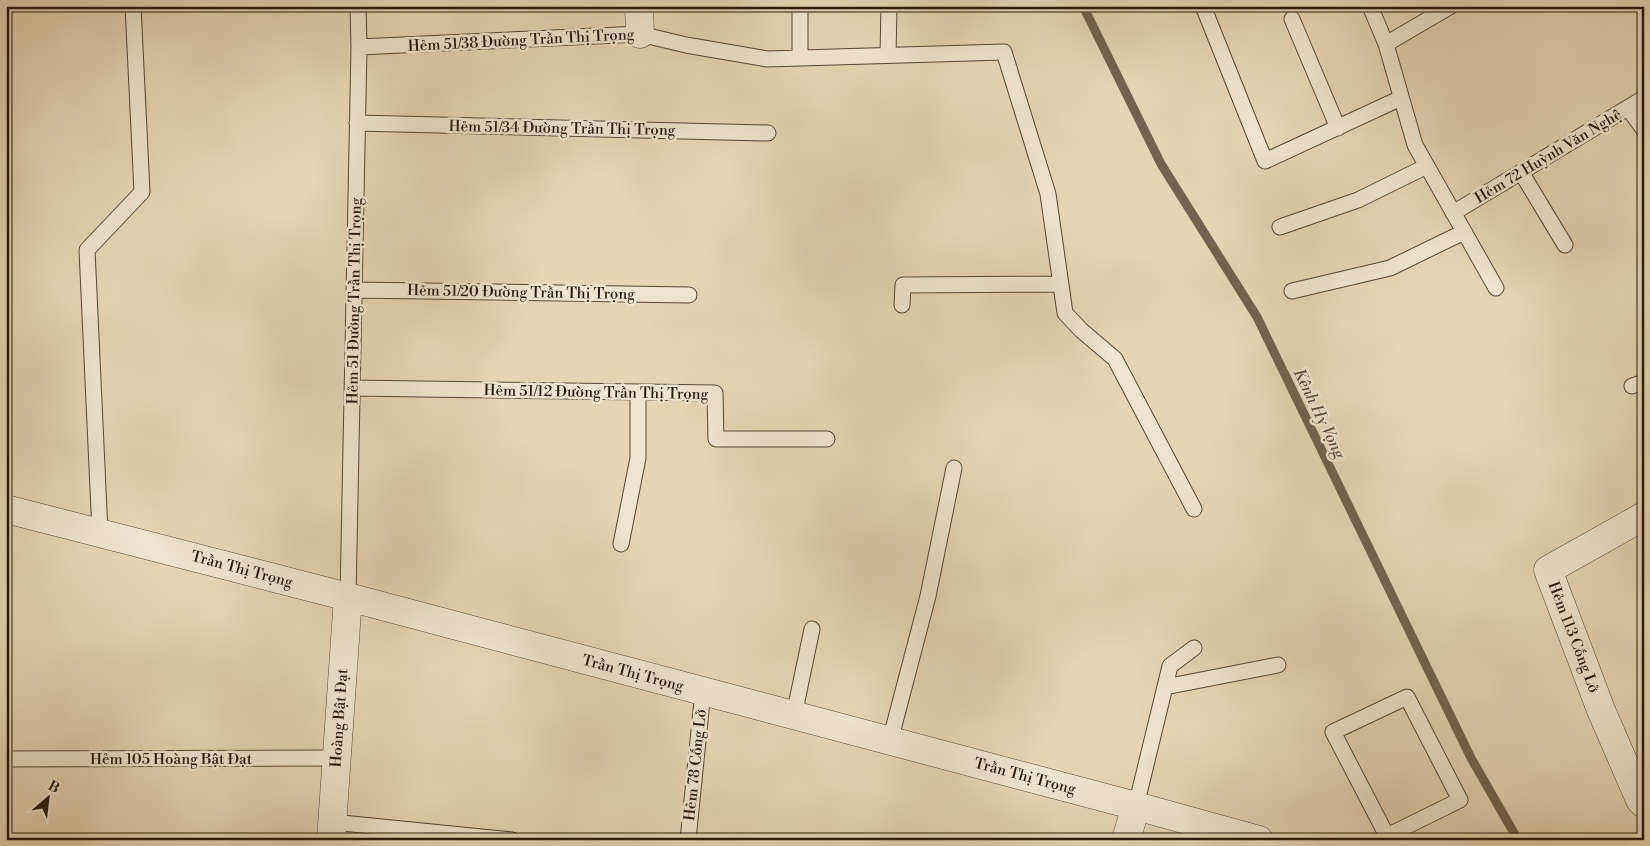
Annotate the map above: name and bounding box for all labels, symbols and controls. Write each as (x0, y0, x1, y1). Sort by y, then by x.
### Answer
street label: Hẻm 51/38 Đường Trần Thị Trọng (407, 25, 635, 56)
street label: Hẻm 72 Huỳnh Văn Nghệ (1471, 105, 1625, 208)
street label: Hẻm 51/34 Đường Trần Thị Trọng (448, 117, 676, 140)
street label: Hẻm 51 Đường Trần Thị Trọng (343, 197, 366, 404)
street label: Hẻm 51/20 Đường Trần Thị Trọng (407, 281, 635, 304)
water label: Kênh Hy Vọng (1289, 365, 1350, 462)
street label: Hẻm 51/12 Đường Trần Thị Trọng (483, 381, 709, 404)
street label: Trần Thị Trọng (189, 547, 295, 592)
street label: Hẻm 113 Cống Lở (1544, 579, 1603, 695)
street label: Trần Thị Trọng (580, 651, 686, 696)
street label: Hoàng Bật Đạt (327, 667, 352, 768)
street label: Hẻm 78 Cống Lở (680, 708, 711, 822)
street label: Hẻm 105 Hoàng Bật Đạt (90, 750, 253, 769)
street label: Trần Thị Trọng (972, 754, 1078, 799)
north arrow (22, 774, 72, 824)
text: B (45, 777, 63, 798)

